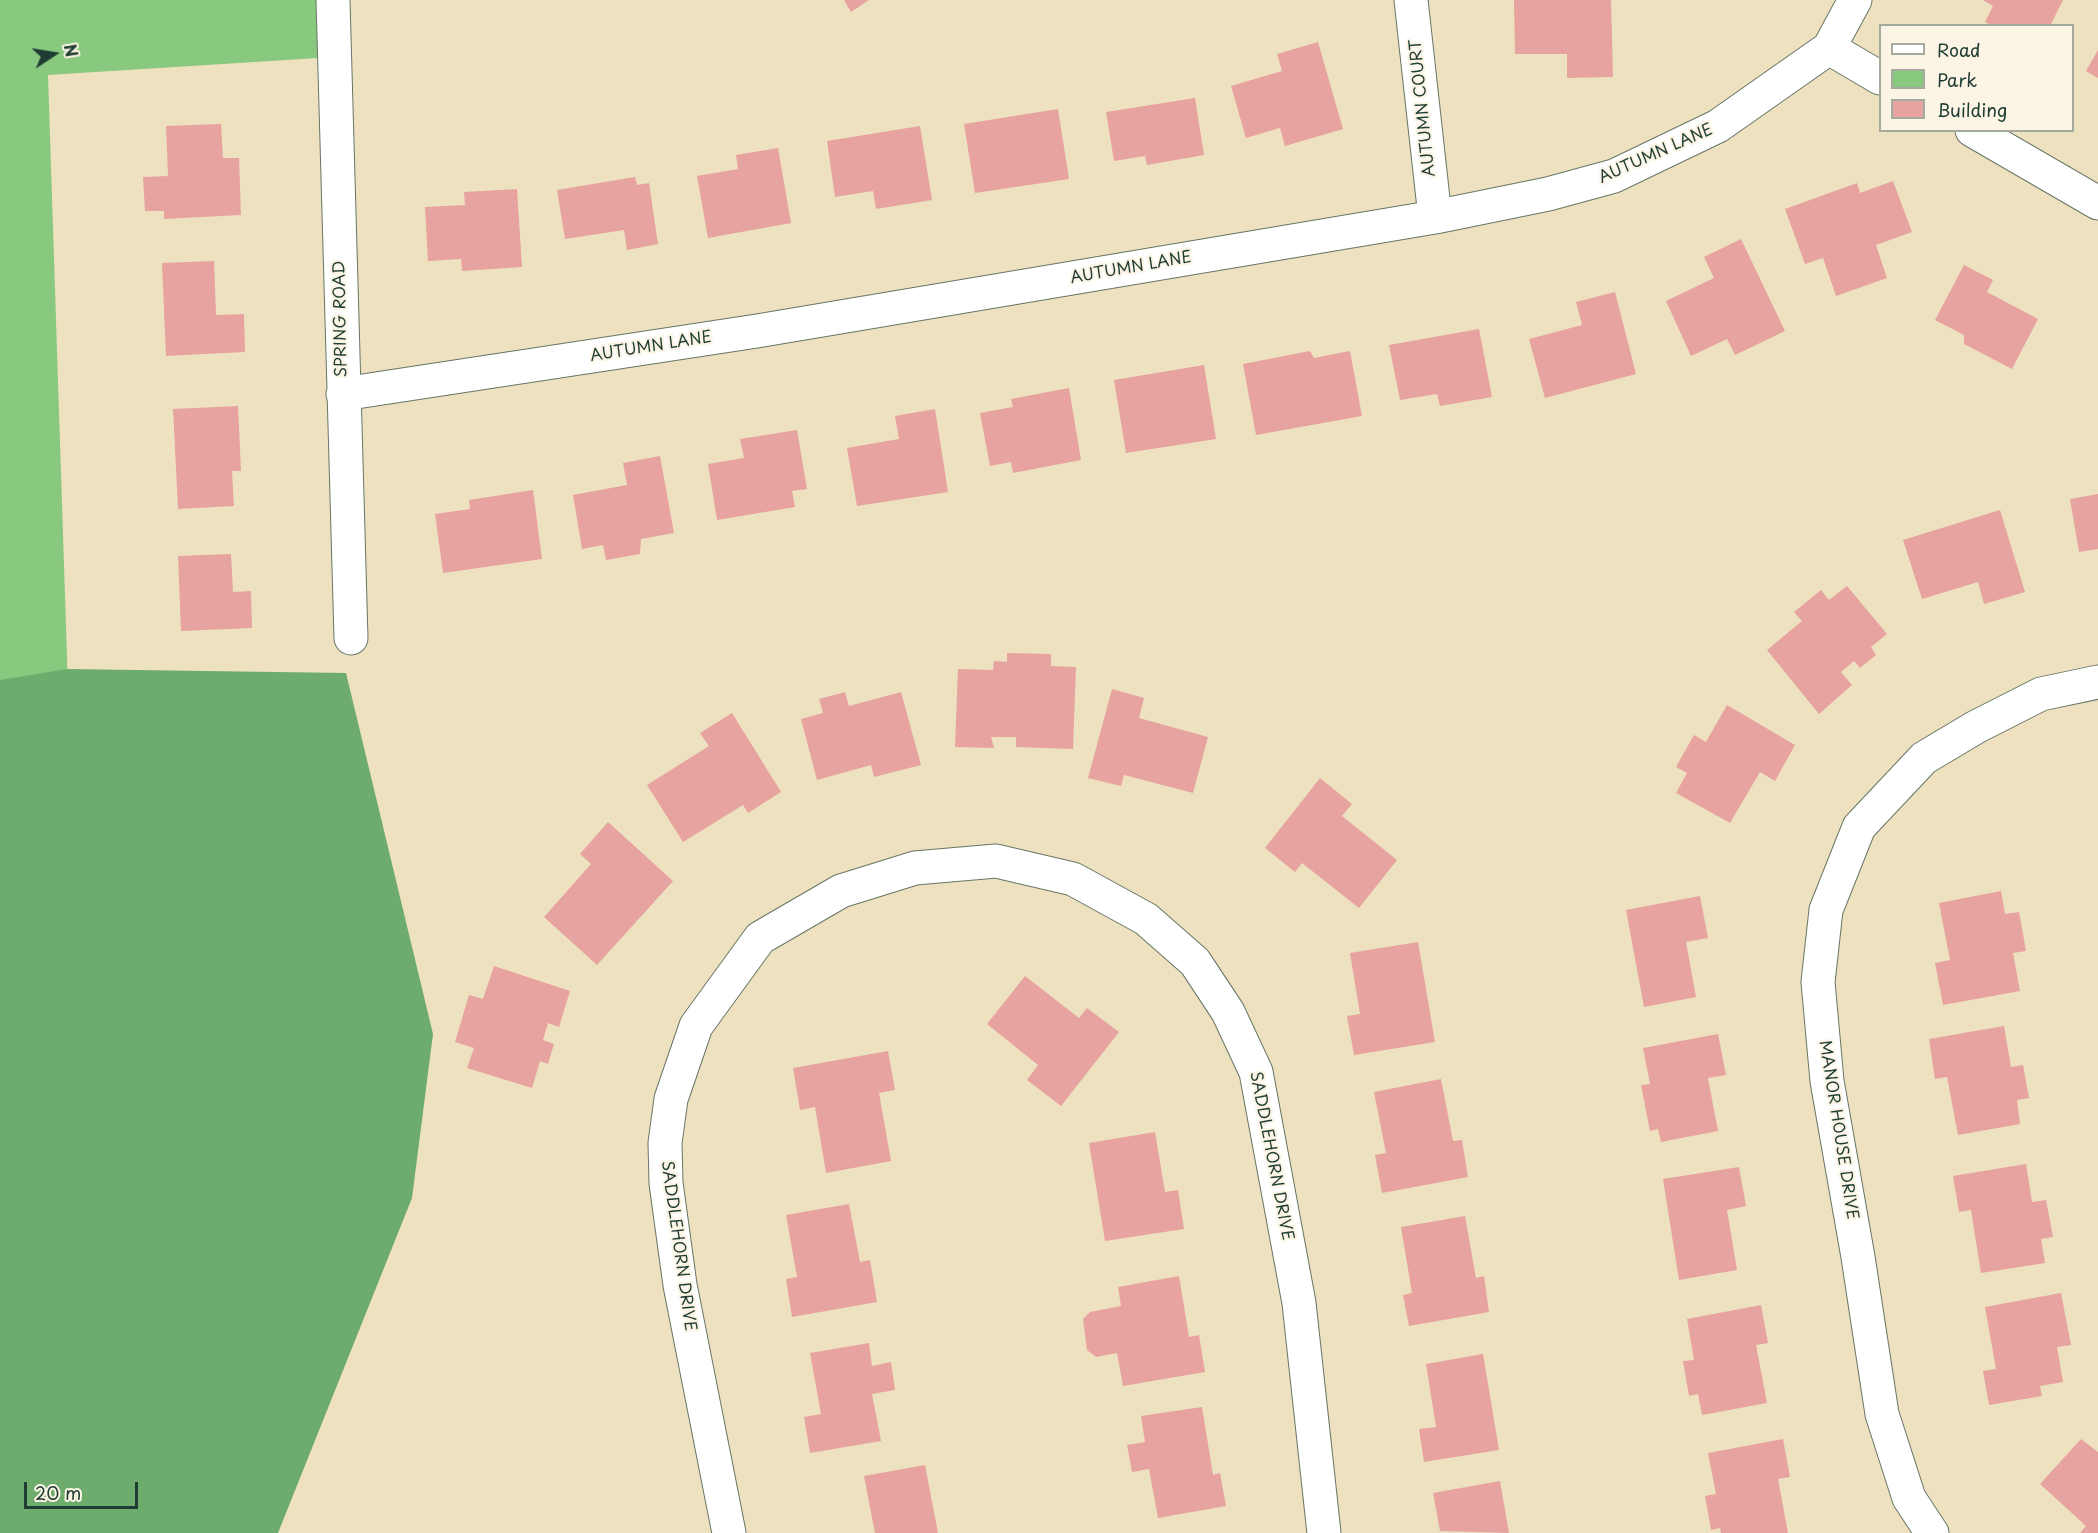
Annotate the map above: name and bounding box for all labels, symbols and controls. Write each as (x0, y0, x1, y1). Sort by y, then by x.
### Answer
north arrow (24, 24, 84, 84)
legend (1879, 24, 2074, 132)
text: Road (1937, 36, 1981, 63)
street label: AUTUMN COURT (1406, 38, 1440, 178)
text: N (59, 42, 85, 59)
text: Park (1937, 66, 1977, 93)
text: Building (1937, 96, 2007, 123)
street label: AUTUMN LANE (1596, 120, 1716, 188)
street label: AUTUMN LANE (1069, 248, 1193, 288)
street label: SPRING ROAD (330, 261, 352, 377)
street label: AUTUMN LANE (589, 328, 713, 366)
street label: MANOR HOUSE DRIVE (1814, 1039, 1862, 1221)
street label: SADDLEHORN DRIVE (1245, 1070, 1297, 1242)
street label: SADDLEHORN DRIVE (657, 1160, 699, 1332)
scale bar (27, 1470, 141, 1508)
text: 20 m (35, 1479, 81, 1506)

